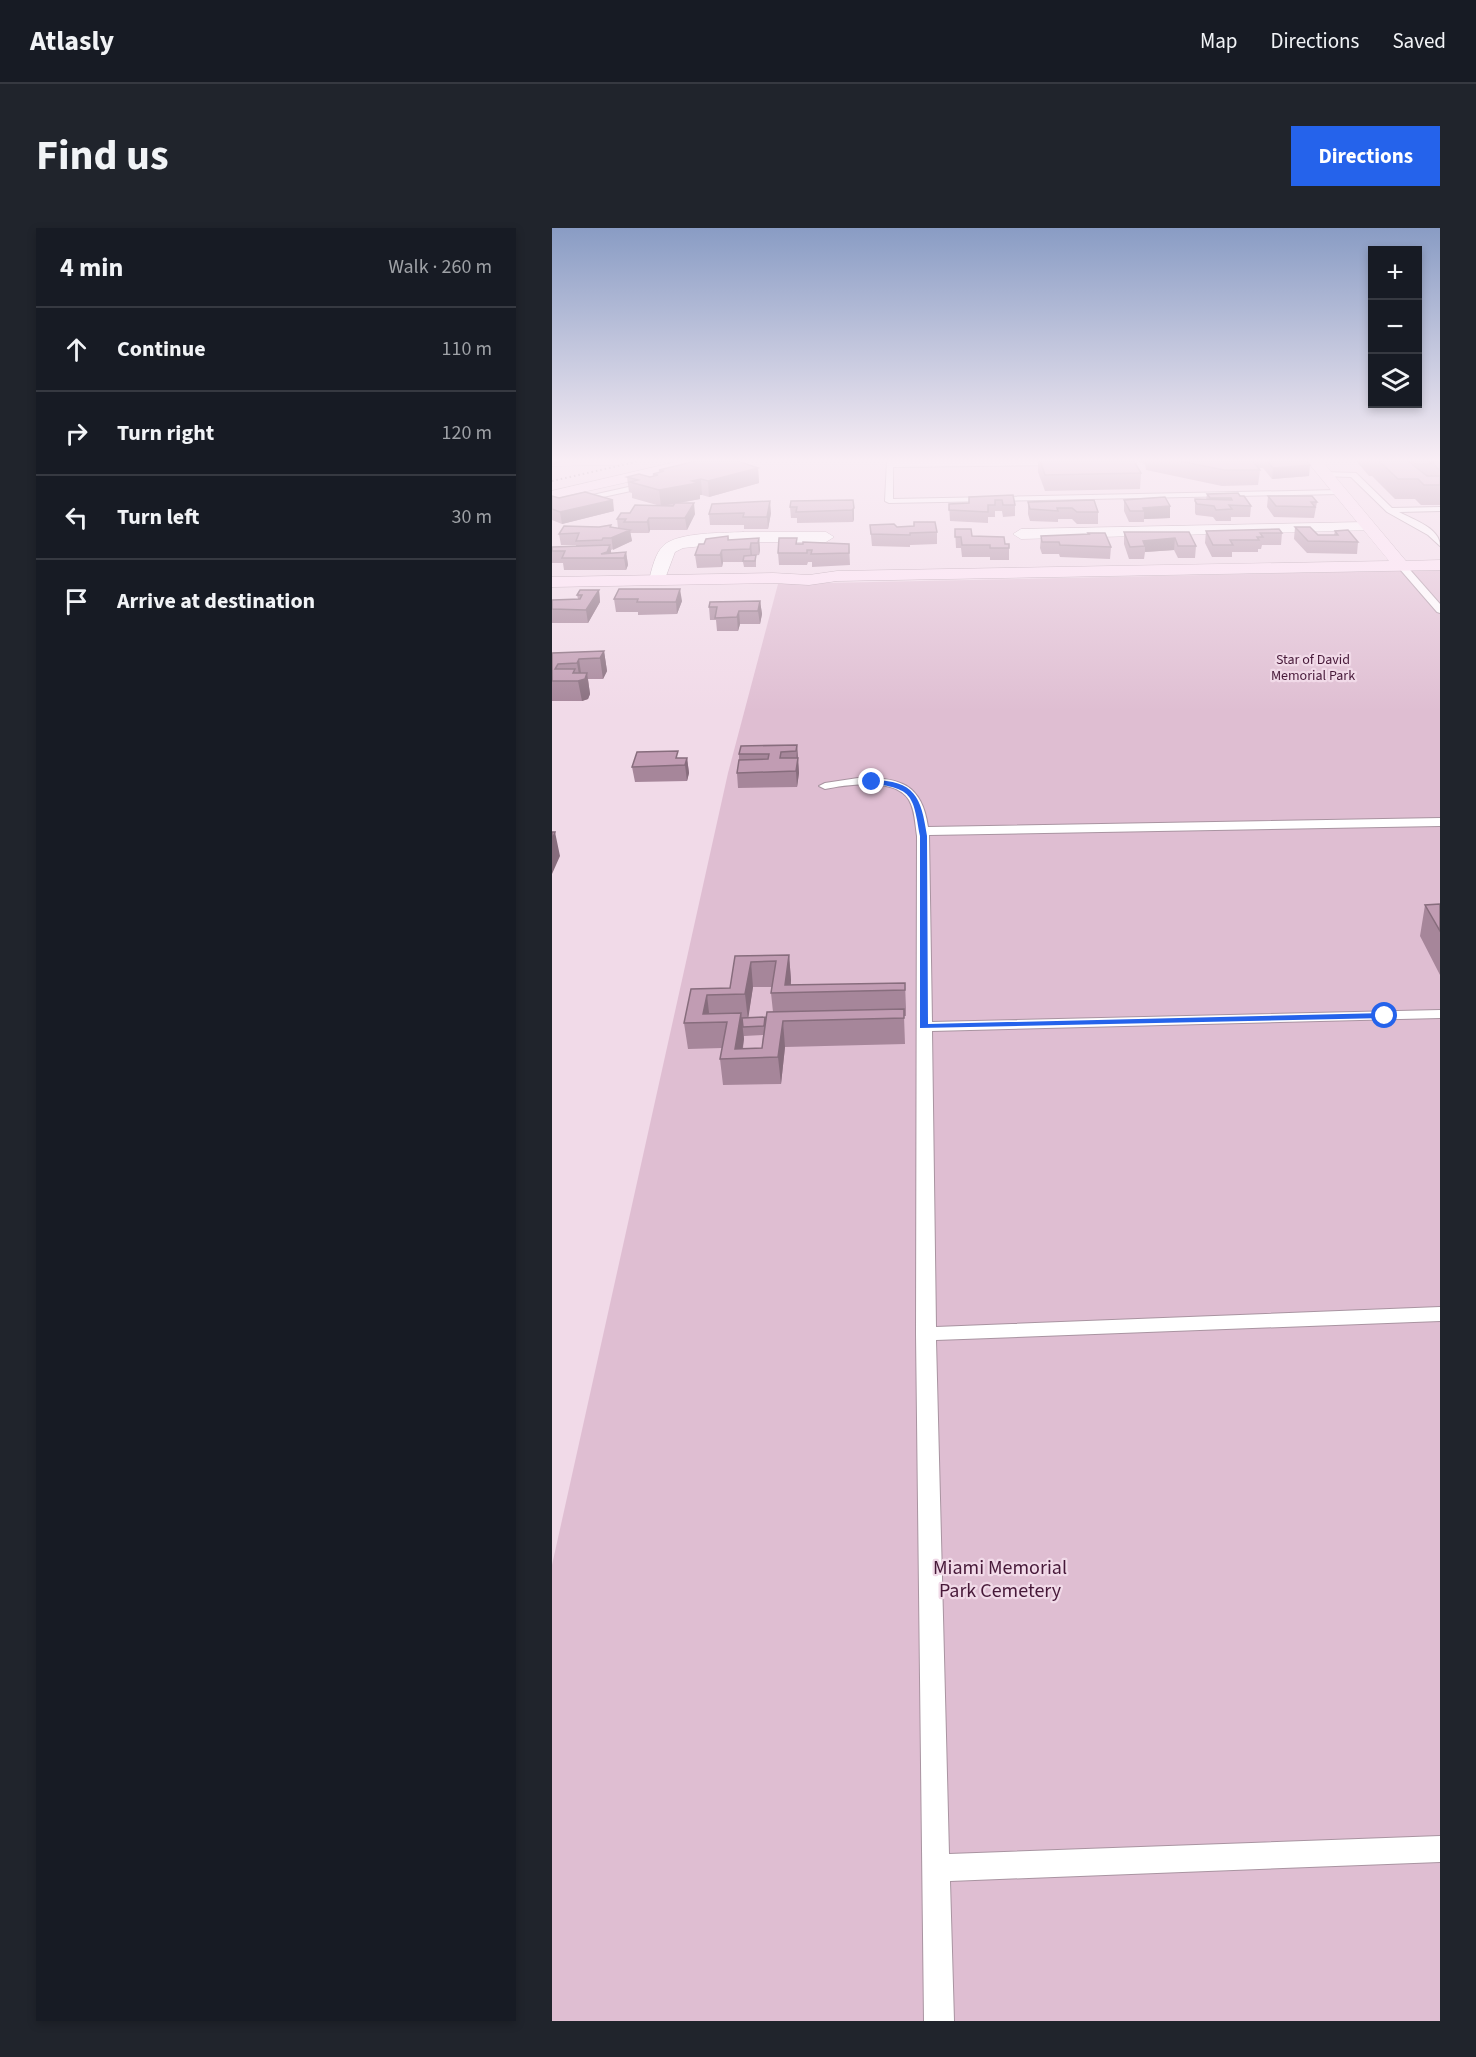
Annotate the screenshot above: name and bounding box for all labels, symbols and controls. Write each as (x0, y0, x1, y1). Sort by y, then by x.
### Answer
text: Atlasly (30, 21, 114, 61)
text: Map (1200, 26, 1238, 56)
text: Directions (1271, 26, 1359, 56)
text: Saved (1392, 26, 1446, 56)
text: Find us (36, 126, 169, 186)
button: Directions (1291, 126, 1440, 186)
map controls (1368, 246, 1422, 408)
button: + (1368, 246, 1422, 300)
text: 4 min (60, 249, 123, 286)
text: Walk · 260 m (388, 253, 492, 281)
button: − (1368, 300, 1422, 354)
icon: ahead (60, 333, 93, 366)
text: Continue (117, 333, 206, 365)
text: 110 m (442, 335, 492, 363)
button: layers (1368, 354, 1422, 408)
icon: right (60, 417, 93, 450)
text: Turn right (117, 417, 214, 449)
text: 120 m (442, 419, 492, 447)
icon: left (60, 501, 93, 534)
text: Turn left (117, 501, 199, 533)
text: 30 m (452, 503, 492, 531)
icon: arrive (60, 585, 93, 618)
text: Arrive at destination (117, 585, 315, 617)
park label: Star of David Memorial Park (1271, 650, 1355, 686)
route end (858, 768, 884, 794)
route start (1371, 1002, 1397, 1028)
park label: Miami Memorial Park Cemetery (933, 1554, 1067, 1605)

